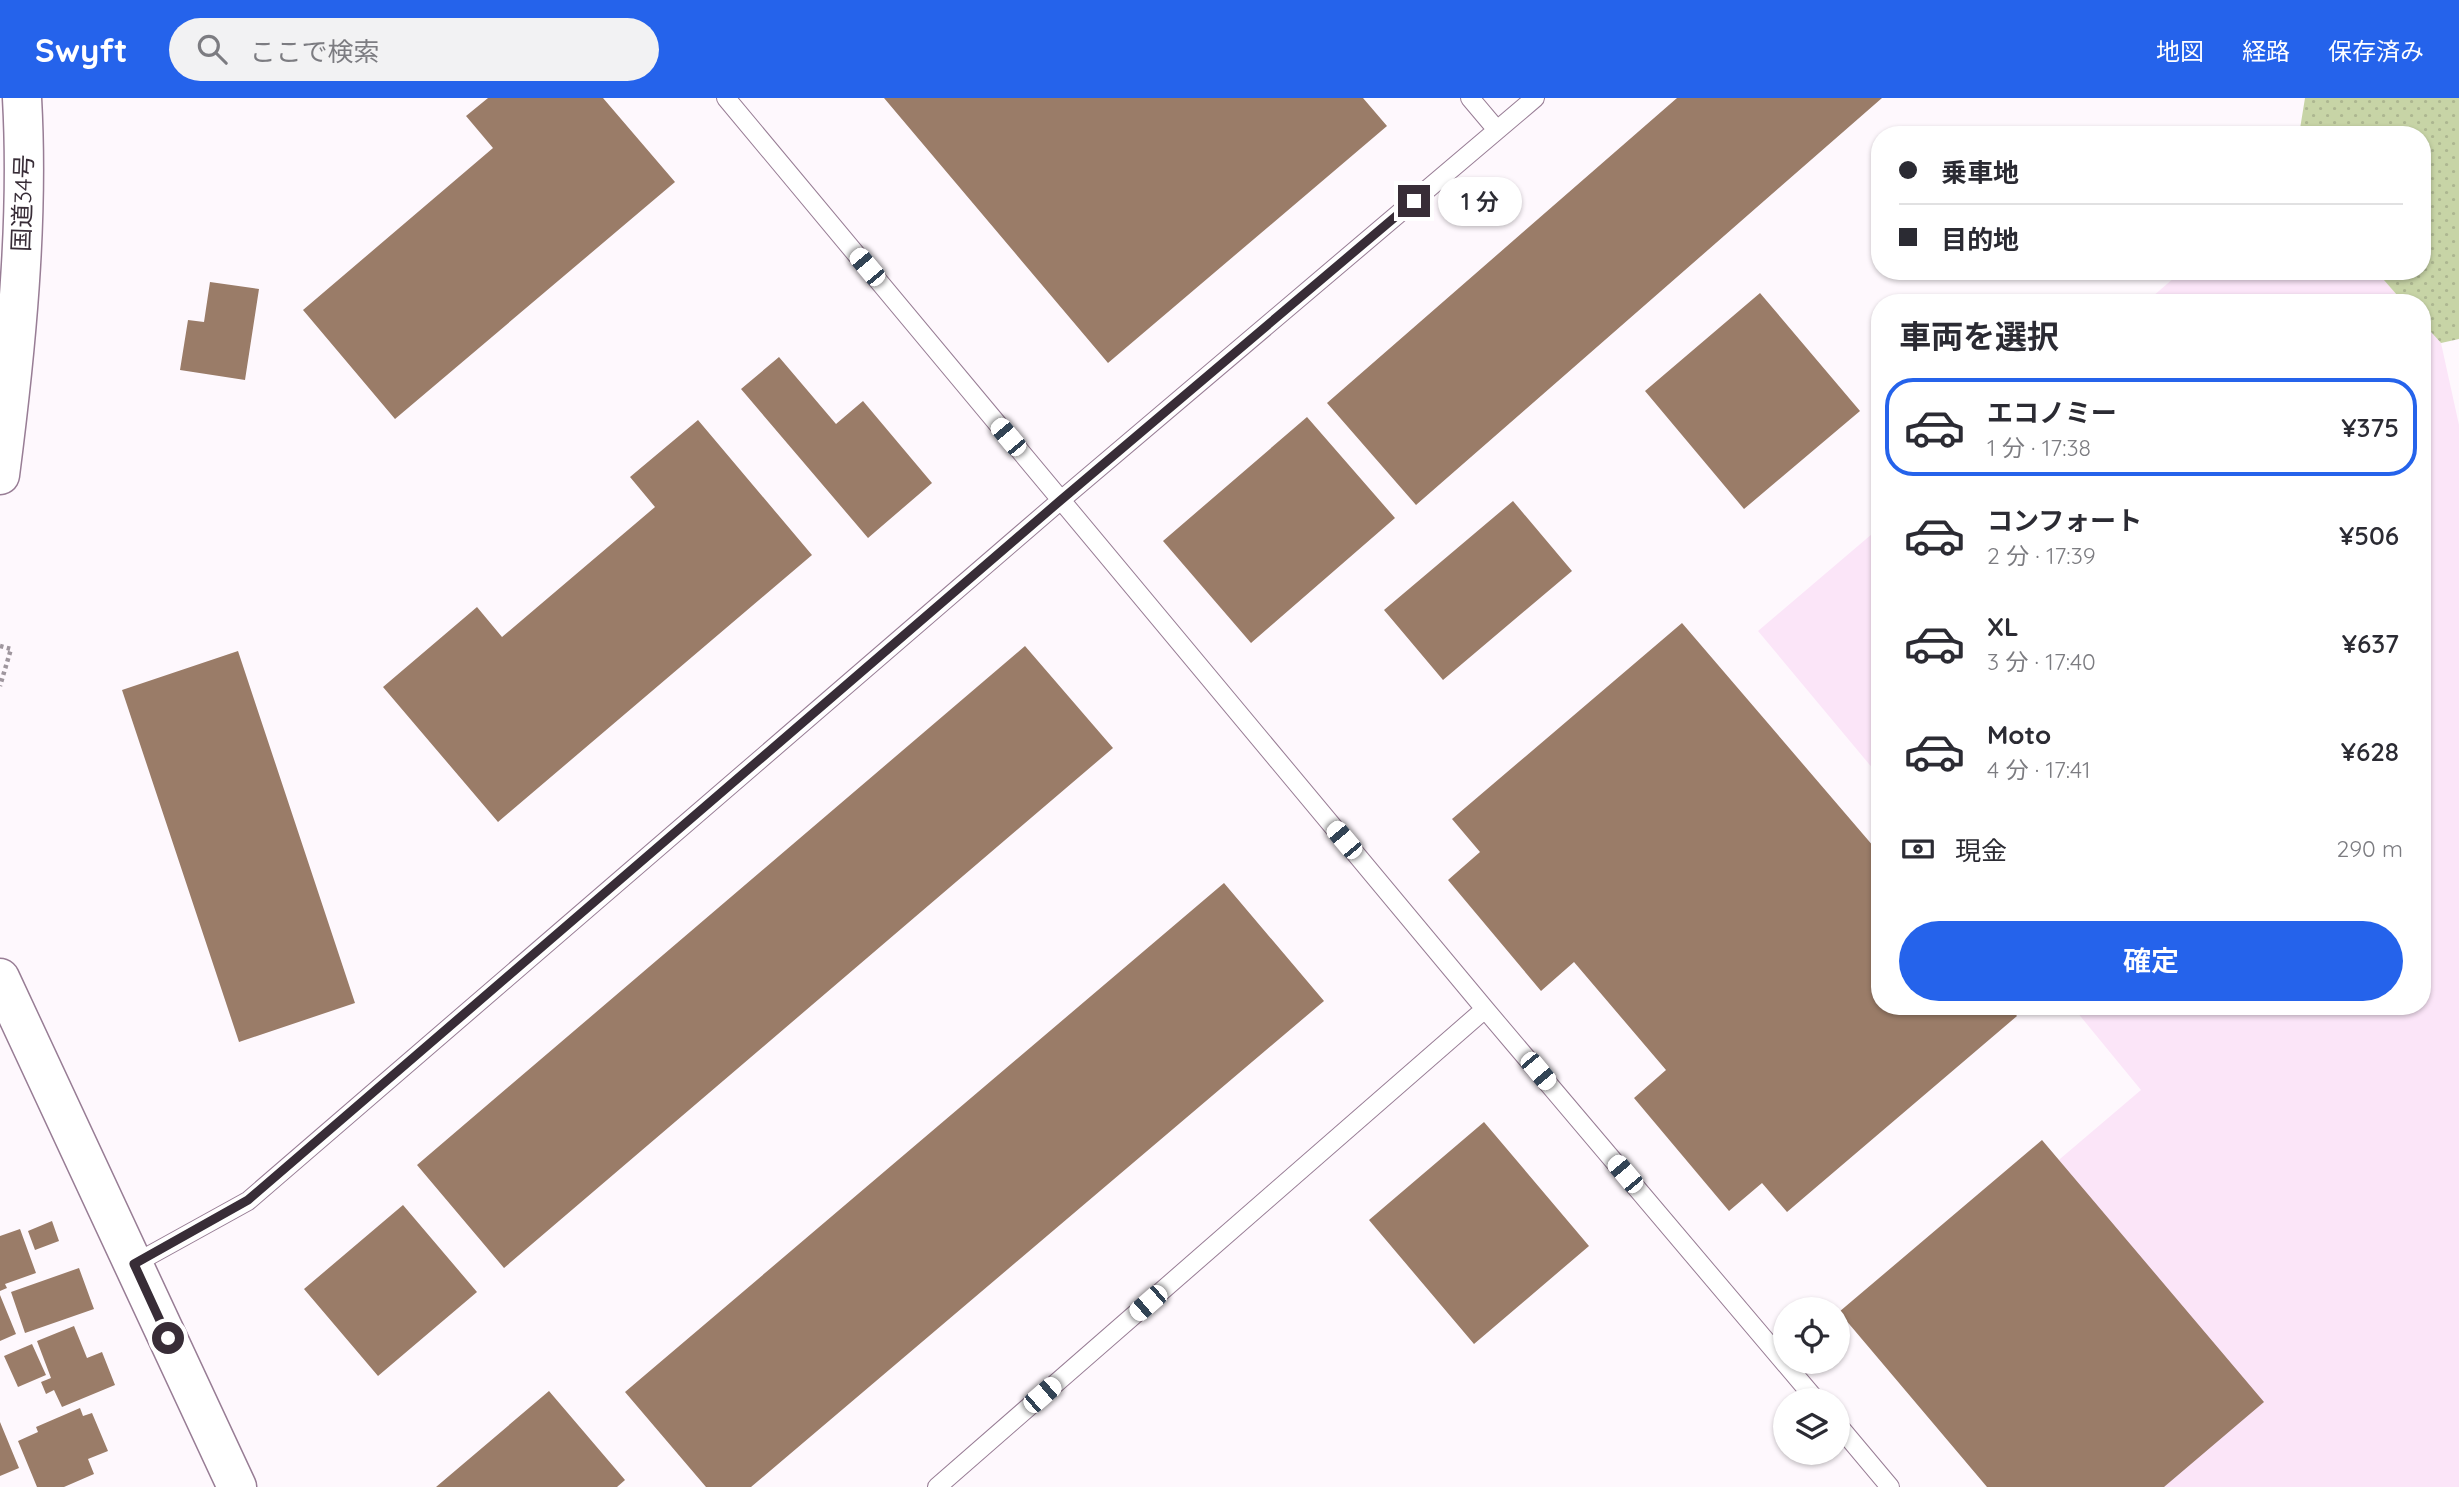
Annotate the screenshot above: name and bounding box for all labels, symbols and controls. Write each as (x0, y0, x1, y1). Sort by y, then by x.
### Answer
search box (169, 18, 659, 81)
text: Swyft (35, 29, 127, 70)
icon: search (193, 30, 231, 68)
text: ここで検索 (249, 35, 379, 68)
text: 地図 (2156, 36, 2204, 66)
text: 経路 (2242, 36, 2290, 66)
text: 保存済み (2328, 36, 2424, 66)
street label: 国道34号 (5, 154, 39, 252)
text: 乗車地 (1941, 156, 2019, 189)
callout: 1 分 (1438, 176, 1522, 226)
route end (1398, 185, 1430, 217)
text: 1 分 (1461, 187, 1499, 216)
text: 目的地 (1941, 223, 2019, 256)
car (846, 244, 889, 290)
text: 車両を選択 (1899, 316, 2059, 356)
icon: car (1903, 396, 1966, 459)
text: エコノミー (1987, 396, 2117, 429)
text: ¥375 (2341, 411, 2399, 444)
car (987, 414, 1030, 460)
text: 1 分 · 17:38 (1987, 433, 2091, 462)
icon: car (1903, 504, 1966, 567)
text: コンフォート (1987, 504, 2142, 537)
text: ¥506 (2339, 519, 2399, 552)
text: 2 分 · 17:39 (1987, 541, 2096, 570)
text: XL (1987, 610, 2019, 643)
icon: car (1903, 612, 1966, 675)
text: ¥637 (2342, 627, 2399, 660)
text: 3 分 · 17:40 (1987, 647, 2096, 676)
text: Moto (1987, 718, 2051, 751)
icon: car (1903, 720, 1966, 783)
text: ¥628 (2341, 735, 2399, 768)
text: 4 分 · 17:41 (1987, 755, 2091, 784)
car (1323, 817, 1366, 863)
icon: cash (1899, 830, 1937, 868)
text: 現金 (1955, 834, 2007, 867)
text: 290 m (2336, 834, 2403, 863)
button: 確定 (1899, 921, 2403, 1001)
car (1517, 1048, 1560, 1094)
car (1604, 1151, 1647, 1197)
car (1126, 1281, 1171, 1325)
map controls (1773, 1297, 1850, 1465)
button: locate (1773, 1297, 1850, 1374)
route start (152, 1322, 184, 1354)
car (1020, 1373, 1065, 1417)
button: layers (1773, 1388, 1850, 1465)

